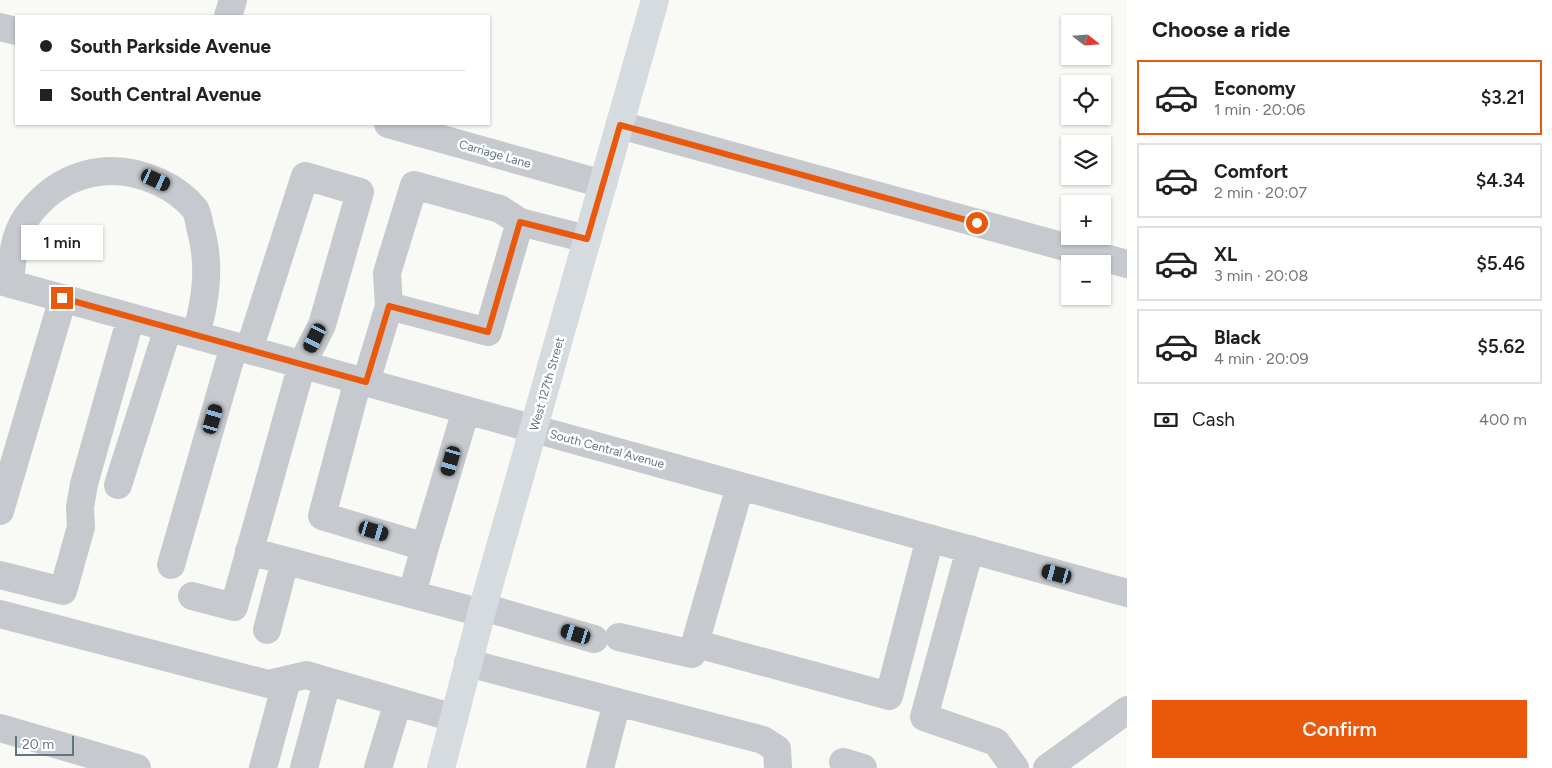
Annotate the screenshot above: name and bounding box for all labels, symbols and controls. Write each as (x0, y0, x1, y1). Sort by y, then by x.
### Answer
north arrow (1061, 15, 1111, 65)
map controls (1061, 15, 1111, 305)
text: Choose a ride (1152, 16, 1290, 43)
text: South Parkside Avenue (70, 35, 271, 58)
button: locate (1061, 75, 1111, 125)
icon: car (1154, 75, 1199, 120)
text: Economy (1214, 77, 1296, 100)
text: South Central Avenue (70, 83, 261, 106)
text: $3.21 (1481, 86, 1525, 109)
text: 1 min · 20:06 (1214, 100, 1305, 119)
button: layers (1061, 135, 1111, 185)
street label: Carriage Lane (458, 137, 533, 171)
icon: car (1154, 158, 1199, 203)
text: Comfort (1214, 160, 1289, 183)
car (139, 167, 172, 193)
text: $4.34 (1476, 169, 1525, 192)
text: 2 min · 20:07 (1214, 183, 1307, 202)
button: + (1061, 195, 1111, 245)
route start (966, 212, 988, 234)
callout: 1 min (21, 226, 103, 260)
text: 1 min (43, 233, 81, 252)
icon: car (1154, 241, 1199, 286)
text: XL (1214, 243, 1237, 266)
text: $5.46 (1476, 252, 1525, 275)
button: − (1061, 255, 1111, 305)
text: 3 min · 20:08 (1214, 266, 1308, 285)
route end (51, 287, 73, 309)
car (301, 321, 328, 355)
icon: car (1154, 324, 1199, 369)
text: Black (1214, 326, 1261, 349)
street label: West 127th Street (527, 335, 567, 432)
text: $5.62 (1477, 335, 1525, 358)
text: 4 min · 20:09 (1214, 349, 1309, 368)
car (201, 403, 224, 435)
icon: cash (1152, 406, 1180, 434)
text: Cash (1192, 408, 1235, 431)
text: 400 m (1479, 410, 1527, 429)
street label: South Central Avenue (548, 427, 666, 471)
car (439, 445, 462, 477)
car (357, 519, 390, 543)
car (1040, 563, 1073, 585)
car (559, 622, 592, 646)
button: Confirm (1152, 700, 1527, 758)
scale bar (15, 733, 74, 756)
text: 20 m (22, 736, 54, 753)

